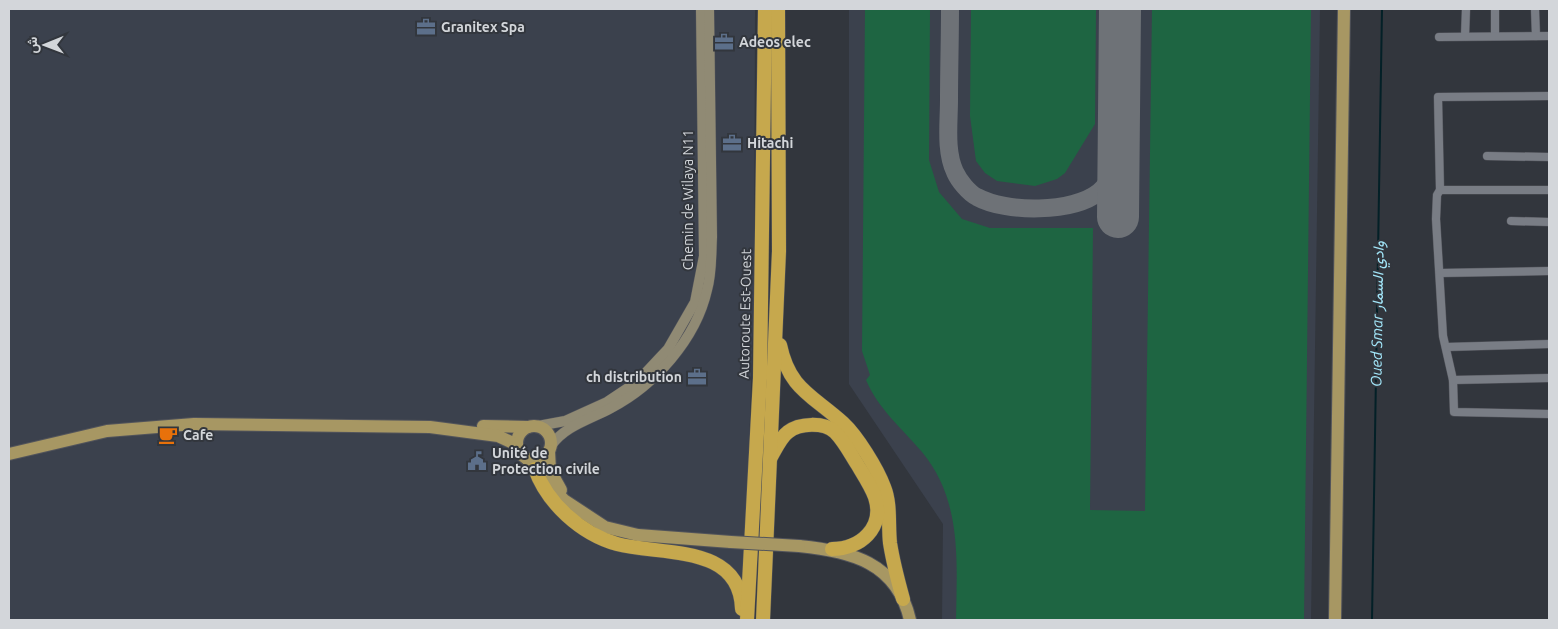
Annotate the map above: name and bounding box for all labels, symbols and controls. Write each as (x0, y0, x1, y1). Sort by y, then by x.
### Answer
office icon: Granitex Spa (415, 16, 437, 38)
place label: Granitex Spa (441, 19, 525, 35)
north arrow (20, 20, 70, 70)
office icon: Adeos elec (713, 31, 735, 53)
place label: Adeos elec (739, 34, 811, 50)
text: ش (24, 36, 41, 54)
street label: Chemin de Wilaya N11 (680, 130, 696, 270)
office icon: Hitachi (721, 132, 743, 154)
place label: Hitachi (747, 135, 794, 151)
water label: Oued Smar وادي السمار (1367, 241, 1391, 387)
street label: Autoroute Est-Ouest (736, 248, 754, 379)
office icon: ch distribution (686, 366, 708, 388)
place label: ch distribution (586, 369, 682, 385)
cafe icon: Cafe (157, 424, 179, 446)
place label: Cafe (183, 427, 213, 443)
place label: Unité de Protection civile (492, 445, 600, 477)
public building icon: Unité de Protection civile (466, 450, 488, 472)

